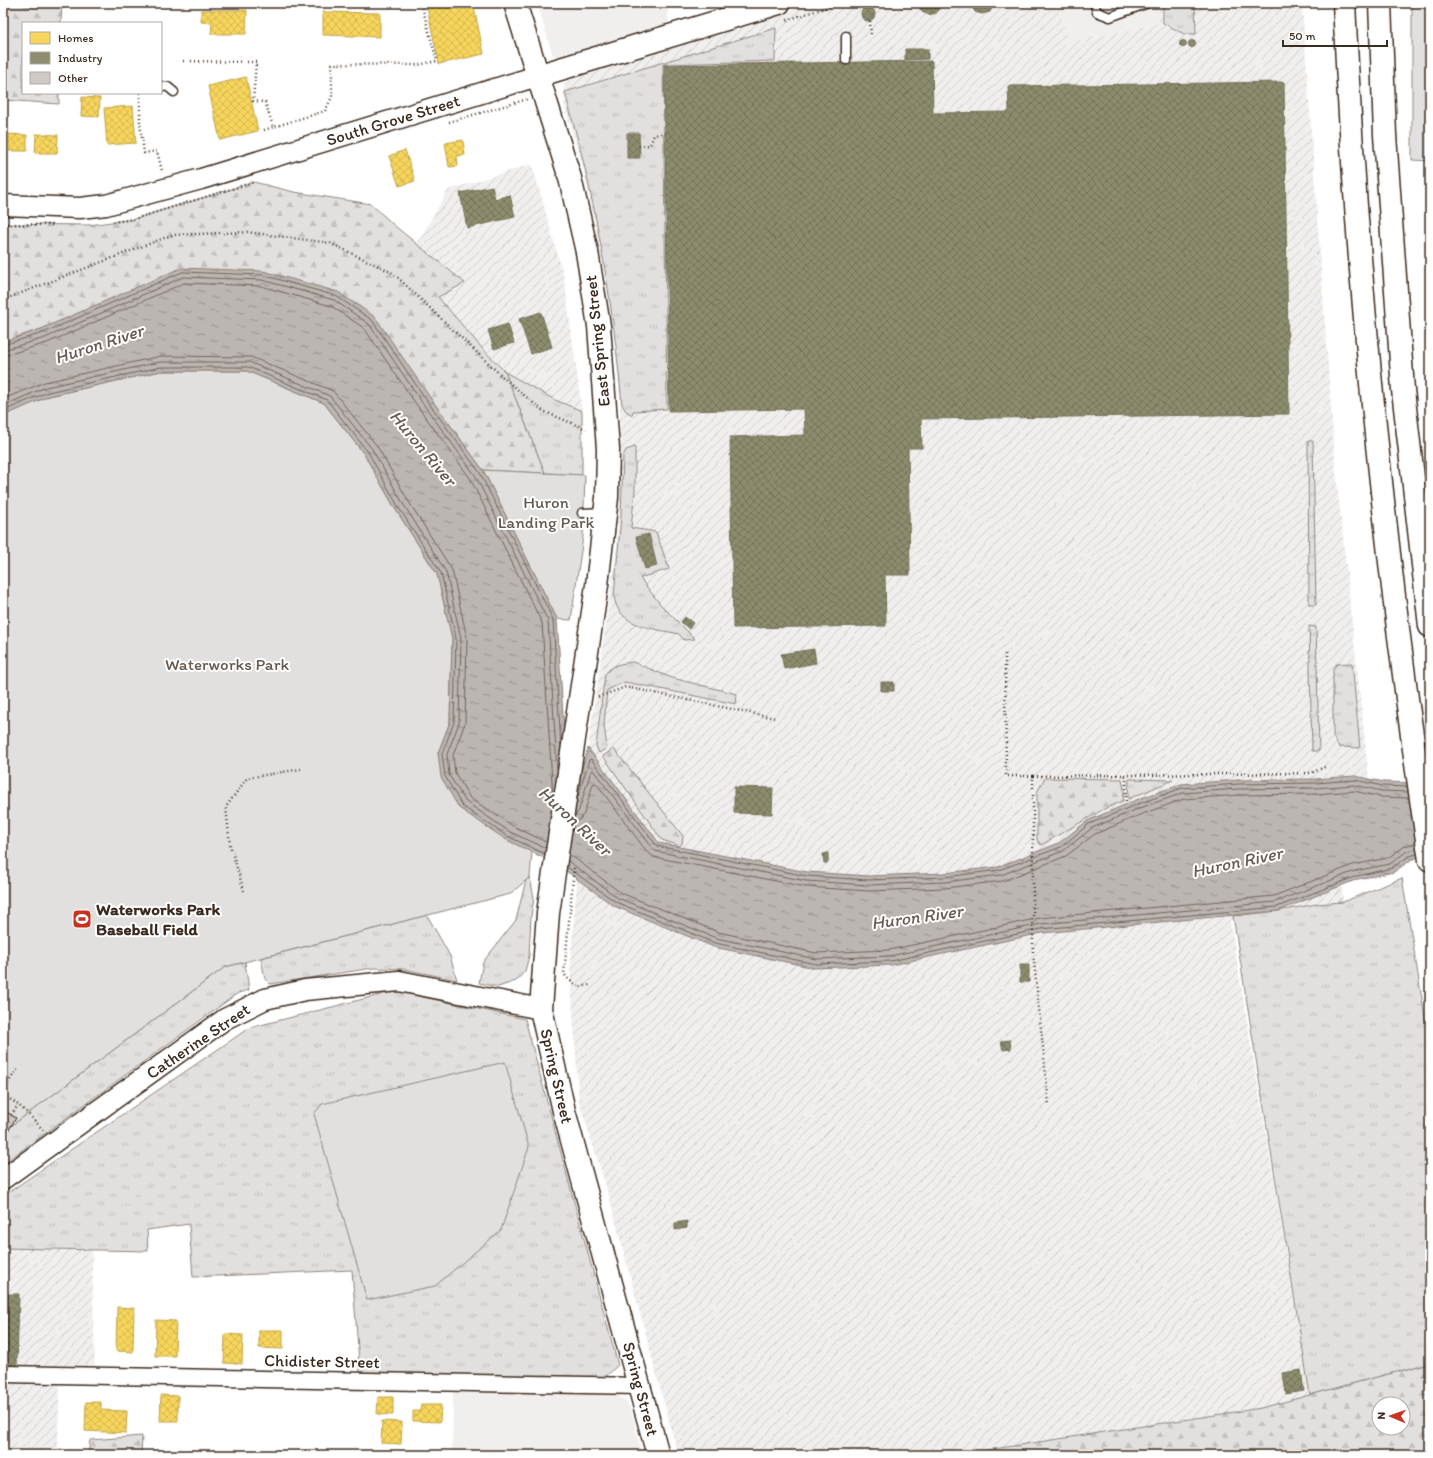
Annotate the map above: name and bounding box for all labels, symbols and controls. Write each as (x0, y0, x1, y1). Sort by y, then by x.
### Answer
legend (22, 22, 162, 94)
scale bar (1283, 22, 1387, 48)
text: 50 m (1289, 29, 1315, 43)
text: Homes (58, 31, 94, 45)
text: Industry (58, 51, 103, 65)
text: Other (58, 71, 88, 85)
street label: South Grove Street (324, 90, 462, 150)
street label: East Spring Street (580, 274, 614, 408)
water label: Huron River (52, 319, 148, 369)
water label: Huron River (385, 406, 462, 492)
park label: Huron Landing Park (498, 492, 594, 532)
park label: Waterworks Park (165, 654, 289, 674)
water label: Huron River (534, 782, 618, 862)
water label: Huron River (1190, 841, 1286, 882)
place label: Waterworks Park Baseball Field (96, 899, 220, 939)
water label: Huron River (870, 899, 966, 934)
sports icon: Waterworks Park Baseball Field (71, 908, 93, 930)
street label: Catherine Street (142, 999, 254, 1083)
street label: Spring Street (536, 1027, 578, 1125)
street label: Spring Street (619, 1340, 663, 1438)
street label: Chidister Street (264, 1350, 381, 1372)
north arrow (1371, 1396, 1411, 1436)
text: N (1375, 1412, 1388, 1420)

